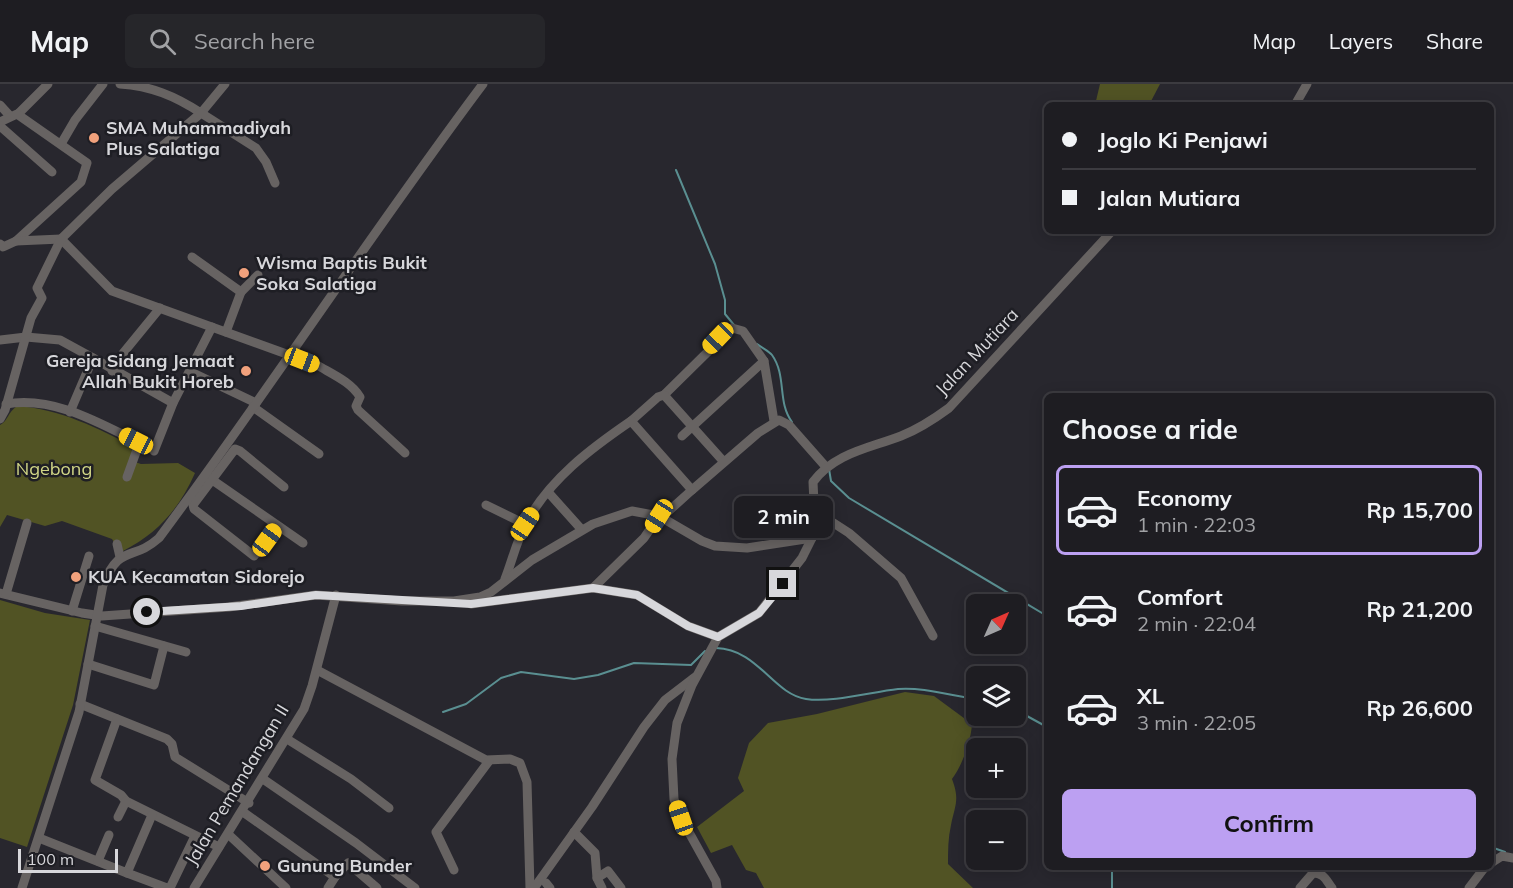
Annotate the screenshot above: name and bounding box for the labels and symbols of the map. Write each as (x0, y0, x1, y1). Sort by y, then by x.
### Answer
place label: SMA Muhammadiyah Plus Salatiga (106, 116, 291, 160)
marker: SMA Muhammadiyah Plus Salatiga (87, 131, 101, 145)
place label: Wisma Baptis Bukit Soka Salatiga (256, 251, 427, 295)
marker: Wisma Baptis Bukit Soka Salatiga (237, 266, 251, 280)
street label: Jalan Mutiara (930, 303, 1023, 400)
car (699, 319, 737, 357)
car (282, 345, 322, 375)
place label: Gereja Sidang Jemaat Allah Bukit Horeb (46, 349, 234, 393)
marker: Gereja Sidang Jemaat Allah Bukit Horeb (239, 364, 253, 378)
car (116, 425, 156, 457)
park label: Ngebong (16, 457, 92, 480)
car (642, 496, 676, 536)
callout: 2 min (734, 497, 832, 539)
car (507, 504, 543, 544)
car (249, 520, 285, 560)
place label: KUA Kecamatan Sidorejo (88, 565, 305, 588)
marker: KUA Kecamatan Sidorejo (69, 570, 83, 584)
route end (769, 570, 796, 597)
north arrow (966, 594, 1026, 654)
route start (133, 598, 160, 625)
street label: Jalan Pemandangan II (179, 700, 294, 869)
car (667, 798, 695, 838)
scale bar (18, 846, 118, 874)
place label: Gunung Bunder (277, 854, 413, 877)
marker: Gunung Bunder (258, 859, 272, 873)

